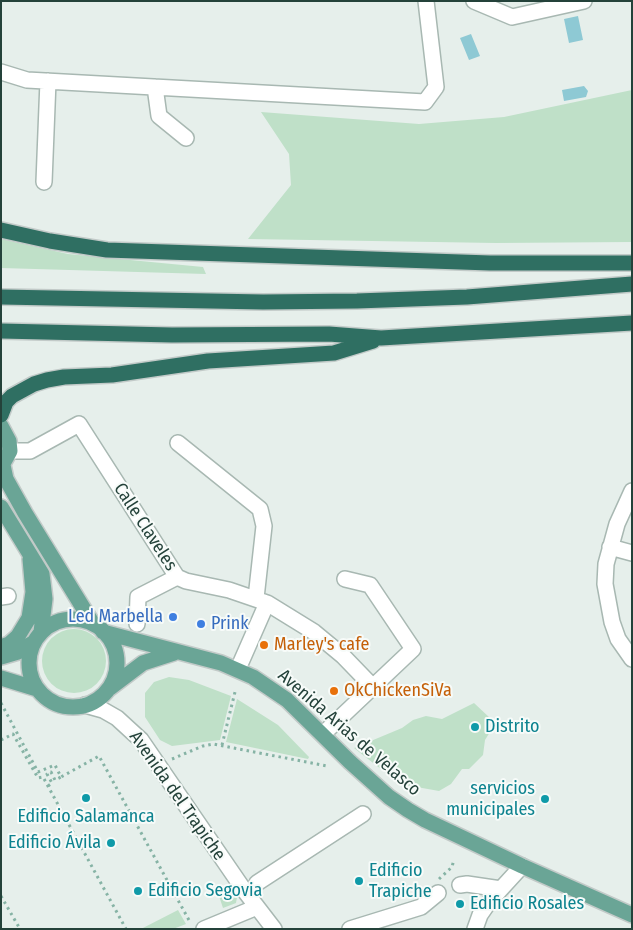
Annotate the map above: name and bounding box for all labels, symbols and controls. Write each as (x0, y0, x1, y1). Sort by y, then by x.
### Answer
street label: Calle Claveles (109, 479, 181, 575)
place label: Led Marbella (68, 606, 163, 628)
marker: Led Marbella (167, 611, 179, 623)
place label: Prink (211, 613, 249, 635)
marker: Prink (195, 618, 207, 630)
place label: Marley's cafe (274, 634, 369, 656)
marker: Marley's cafe (258, 639, 270, 651)
street label: Avenida Arias de Velasco (273, 665, 425, 801)
place label: OkChickenSiVa (344, 680, 452, 702)
marker: OkChickenSiVa (328, 685, 340, 697)
place label: Distrito (485, 716, 539, 738)
marker: Distrito (469, 721, 481, 733)
street label: Avenida del Trapiche (124, 727, 230, 865)
place label: servicios municipales (446, 778, 535, 821)
marker: Edificio Salamanca (80, 792, 92, 804)
marker: servicios municipales (539, 793, 551, 805)
place label: Edificio Salamanca (17, 806, 155, 828)
place label: Edificio Ávila (8, 832, 101, 854)
marker: Edificio Ávila (105, 837, 117, 849)
place label: Edificio Trapiche (369, 860, 432, 902)
marker: Edificio Trapiche (353, 875, 365, 887)
place label: Edificio Segovia (148, 880, 262, 902)
marker: Edificio Segovia (132, 885, 144, 897)
place label: Edificio Rosales (470, 893, 584, 915)
marker: Edificio Rosales (454, 898, 466, 910)

